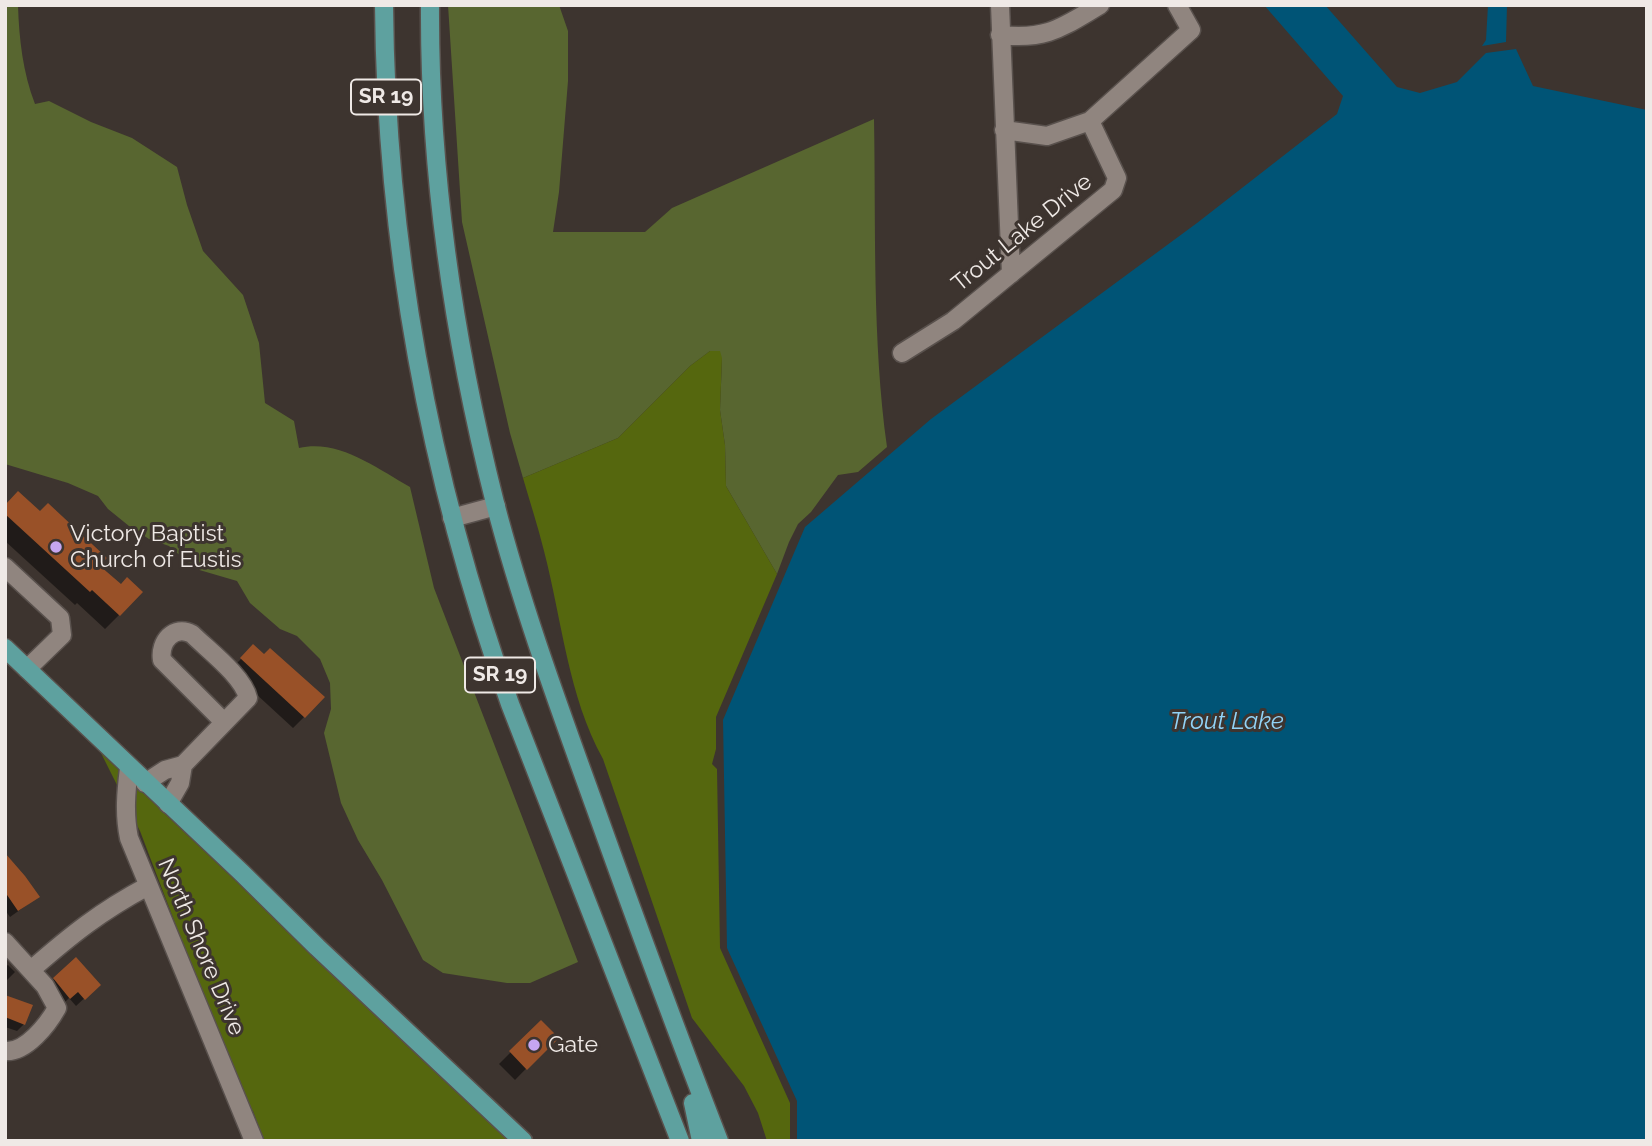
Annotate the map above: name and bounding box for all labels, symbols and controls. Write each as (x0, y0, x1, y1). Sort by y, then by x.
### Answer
road number: SR 19 (351, 80, 421, 114)
street label: Trout Lake Drive (946, 168, 1098, 298)
place label: Victory Baptist Church of Eustis (70, 520, 242, 574)
marker: Victory Baptist Church of Eustis (48, 539, 64, 555)
road number: SR 19 (465, 658, 535, 692)
water label: Trout Lake (1170, 708, 1284, 736)
street label: North Shore Drive (151, 854, 251, 1040)
place label: Gate (548, 1031, 598, 1059)
marker: Gate (526, 1037, 542, 1053)

